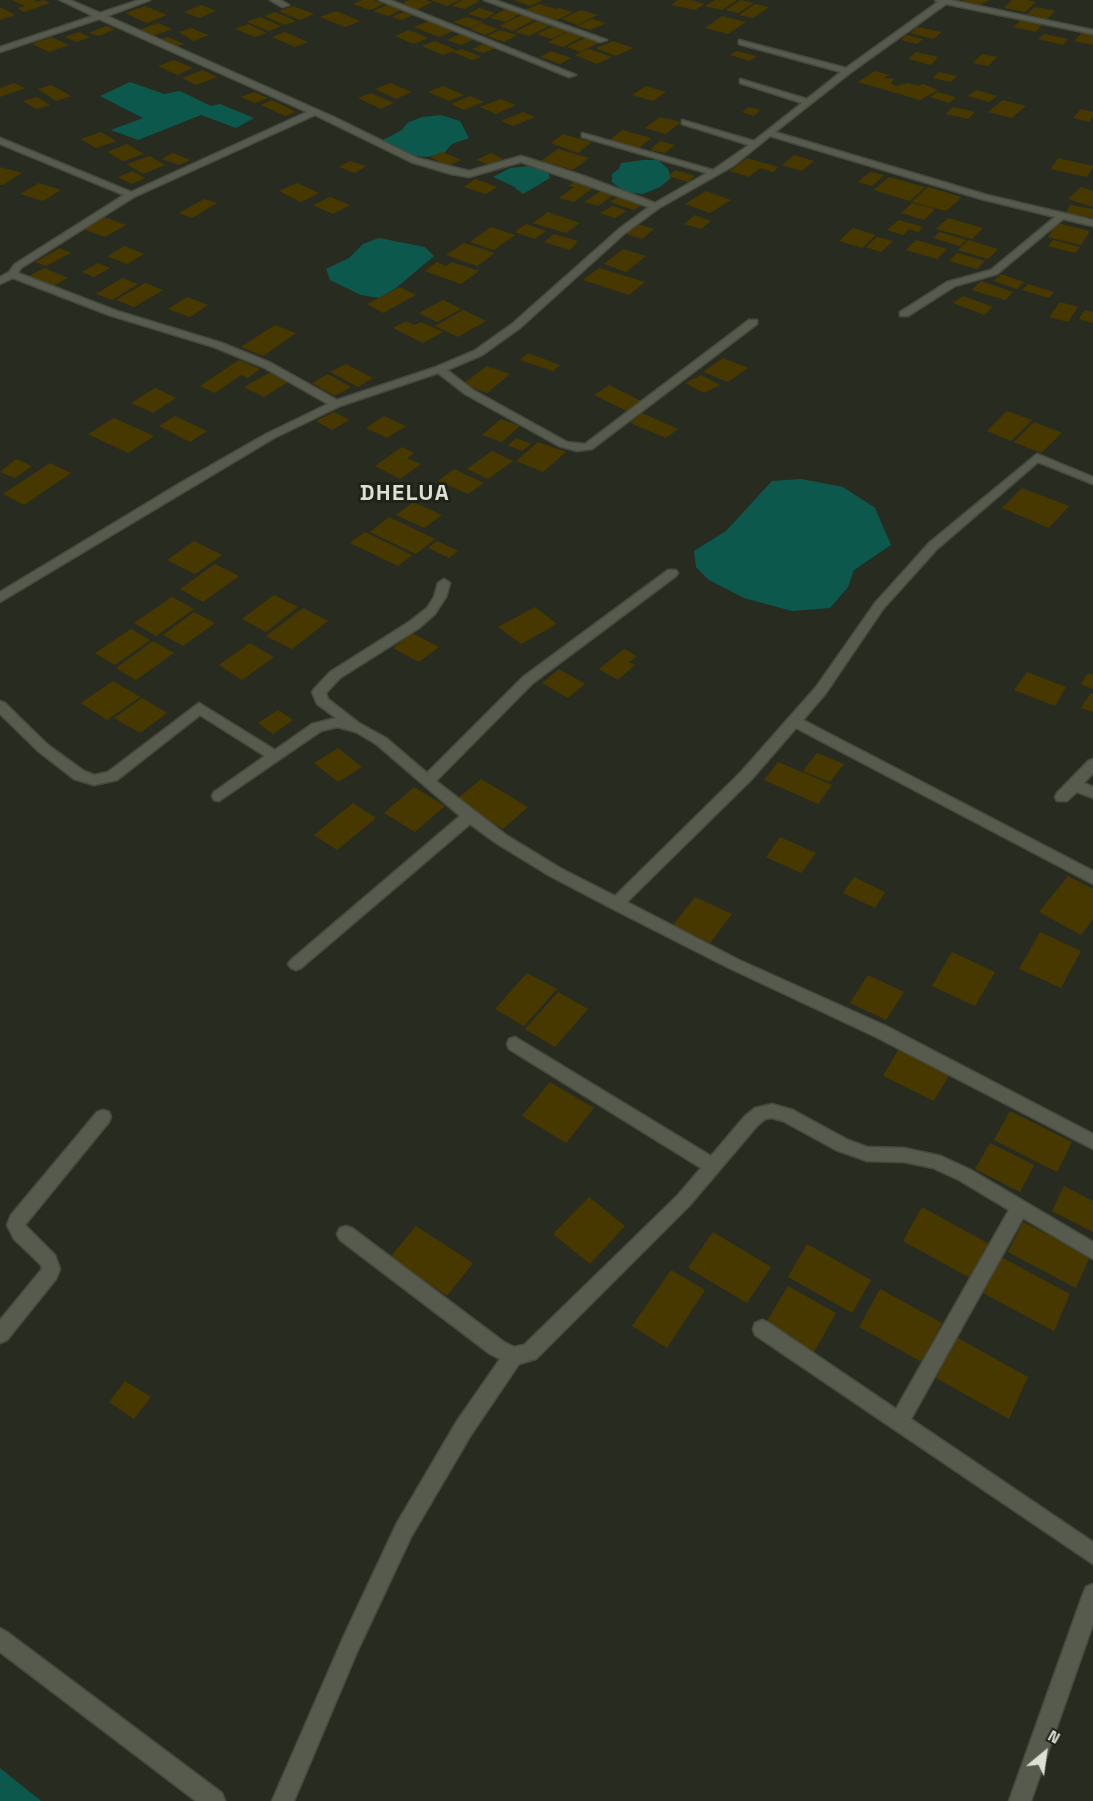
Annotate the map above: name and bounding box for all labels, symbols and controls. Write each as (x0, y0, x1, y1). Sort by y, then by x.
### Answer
district label: DHELUA (360, 481, 450, 507)
north arrow (1015, 1723, 1075, 1783)
text: N (1044, 1725, 1064, 1749)

